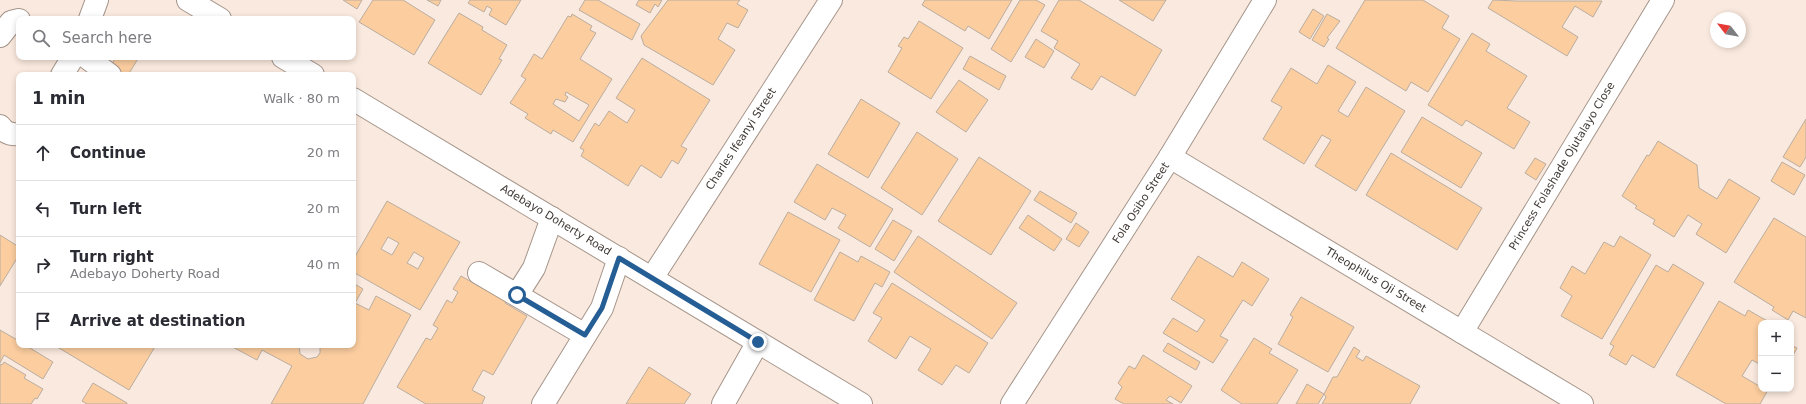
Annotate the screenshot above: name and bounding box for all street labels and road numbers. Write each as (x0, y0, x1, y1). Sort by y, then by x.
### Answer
street label: Princess Folashade Ojutalayo Close (1506, 79, 1618, 253)
street label: Charles Ifeanyi Street (703, 85, 779, 192)
street label: Fola Osibo Street (1110, 159, 1172, 246)
street label: Adebayo Doherty Road (498, 182, 614, 258)
street label: Theophilus Oji Street (1322, 244, 1429, 316)

